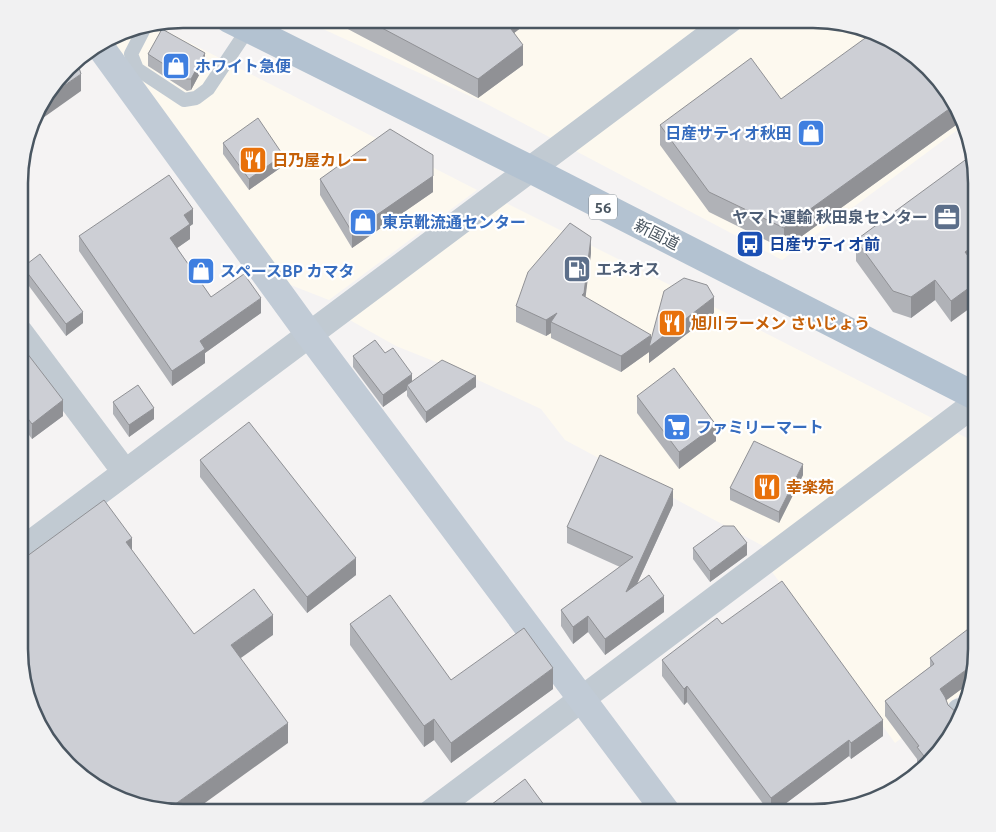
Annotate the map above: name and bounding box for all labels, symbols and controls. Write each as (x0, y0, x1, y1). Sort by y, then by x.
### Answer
shop icon: ホワイト急便 (161, 51, 191, 81)
place label: ホワイト急便 (195, 57, 291, 75)
shop icon: 日産サティオ秋田 (796, 118, 826, 148)
place label: 日産サティオ秋田 (665, 124, 792, 142)
restaurant icon: 日乃屋カレー (238, 145, 268, 175)
place label: 日乃屋カレー (272, 151, 368, 169)
road number: 56 (589, 194, 617, 220)
office icon: ヤマト運輸 秋田泉センター (932, 202, 962, 232)
shop icon: 東京靴流通センター (348, 207, 378, 237)
place label: ヤマト運輸 秋田泉センター (732, 208, 928, 226)
place label: 東京靴流通センター (382, 213, 526, 231)
street label: 新国道 (632, 215, 682, 253)
bus stop icon: 日産サティオ前 (735, 229, 765, 259)
place label: 日産サティオ前 (769, 235, 880, 253)
fuel station icon: エネオス (562, 254, 592, 284)
shop icon: スペースBP カマタ (186, 256, 216, 286)
place label: エネオス (596, 260, 660, 278)
place label: スペースBP カマタ (220, 262, 355, 280)
restaurant icon: 旭川ラーメン さいじょう (657, 308, 687, 338)
place label: 旭川ラーメン さいじょう (691, 314, 870, 332)
supermarket icon: ファミリーマート (662, 412, 692, 442)
place label: ファミリーマート (696, 418, 824, 436)
restaurant icon: 幸楽苑 (752, 472, 782, 502)
place label: 幸楽苑 (786, 478, 834, 496)

